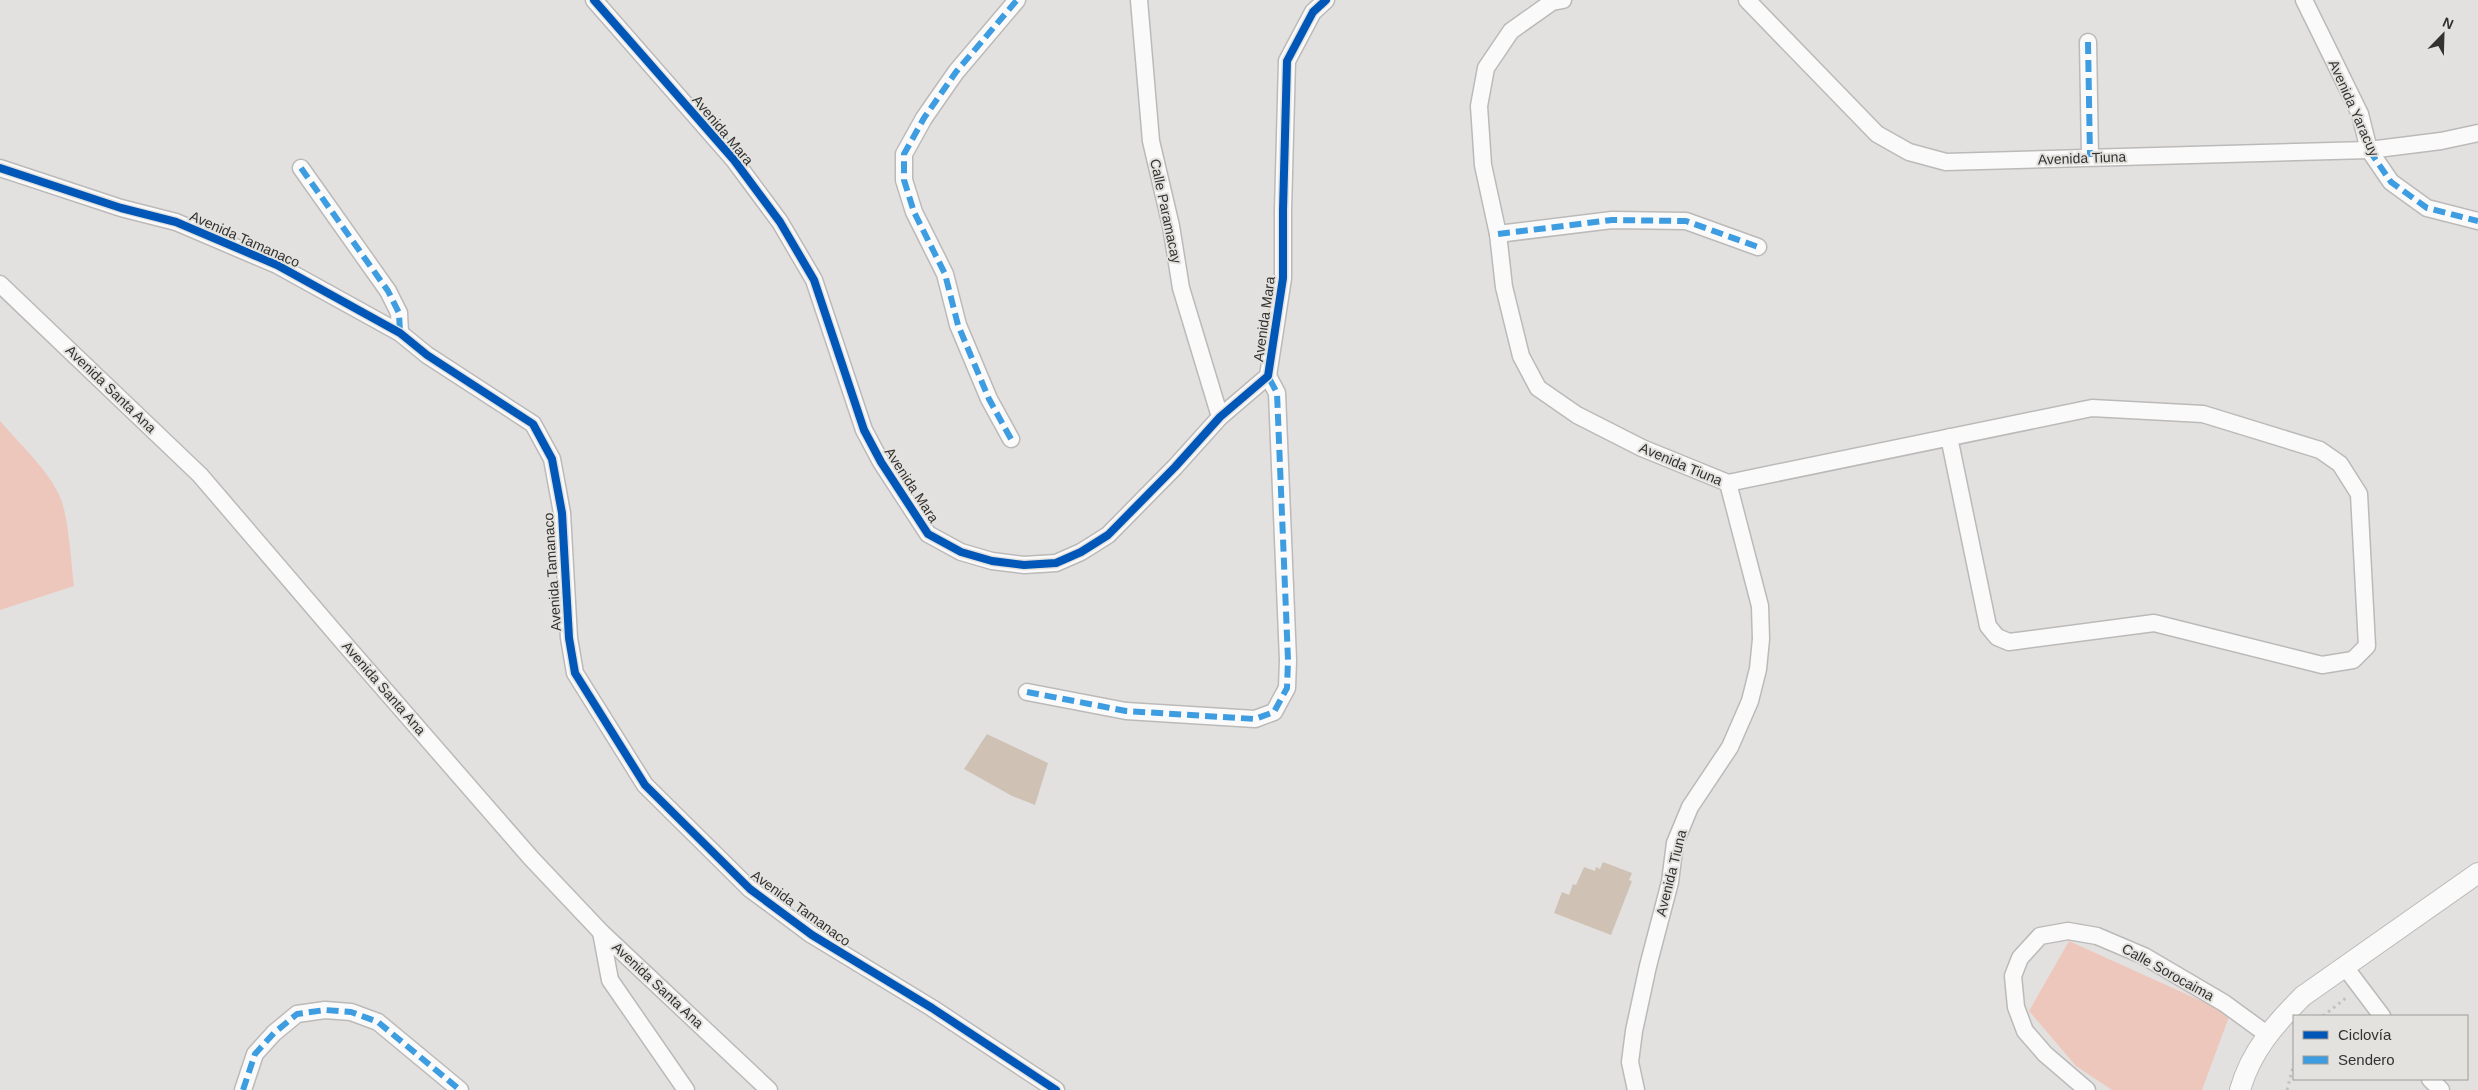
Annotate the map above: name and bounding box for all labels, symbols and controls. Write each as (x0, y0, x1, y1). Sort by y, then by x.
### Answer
north arrow (2418, 10, 2468, 60)
text: N (2440, 14, 2456, 32)
street label: Avenida Yaracuy (2325, 57, 2383, 159)
street label: Avenida Mara (689, 92, 757, 168)
street label: Avenida Tiuna (2038, 148, 2127, 168)
street label: Calle Paramacay (1147, 157, 1185, 265)
street label: Avenida Tamanaco (188, 208, 303, 271)
street label: Avenida Mara (1250, 275, 1278, 363)
street label: Avenida Santa Ana (63, 342, 159, 436)
street label: Avenida Tiuna (1637, 439, 1725, 489)
street label: Avenida Mara (882, 445, 942, 526)
street label: Avenida Tamanaco (540, 512, 564, 632)
street label: Avenida Santa Ana (339, 638, 429, 738)
street label: Avenida Tiuna (1653, 828, 1690, 918)
street label: Avenida Tamanaco (748, 867, 854, 949)
street label: Avenida Santa Ana (609, 939, 707, 1032)
street label: Calle Sorocaima (2119, 940, 2217, 1004)
legend (2293, 1015, 2468, 1080)
text: Ciclovía (2338, 1026, 2392, 1043)
text: Sendero (2338, 1051, 2395, 1068)

